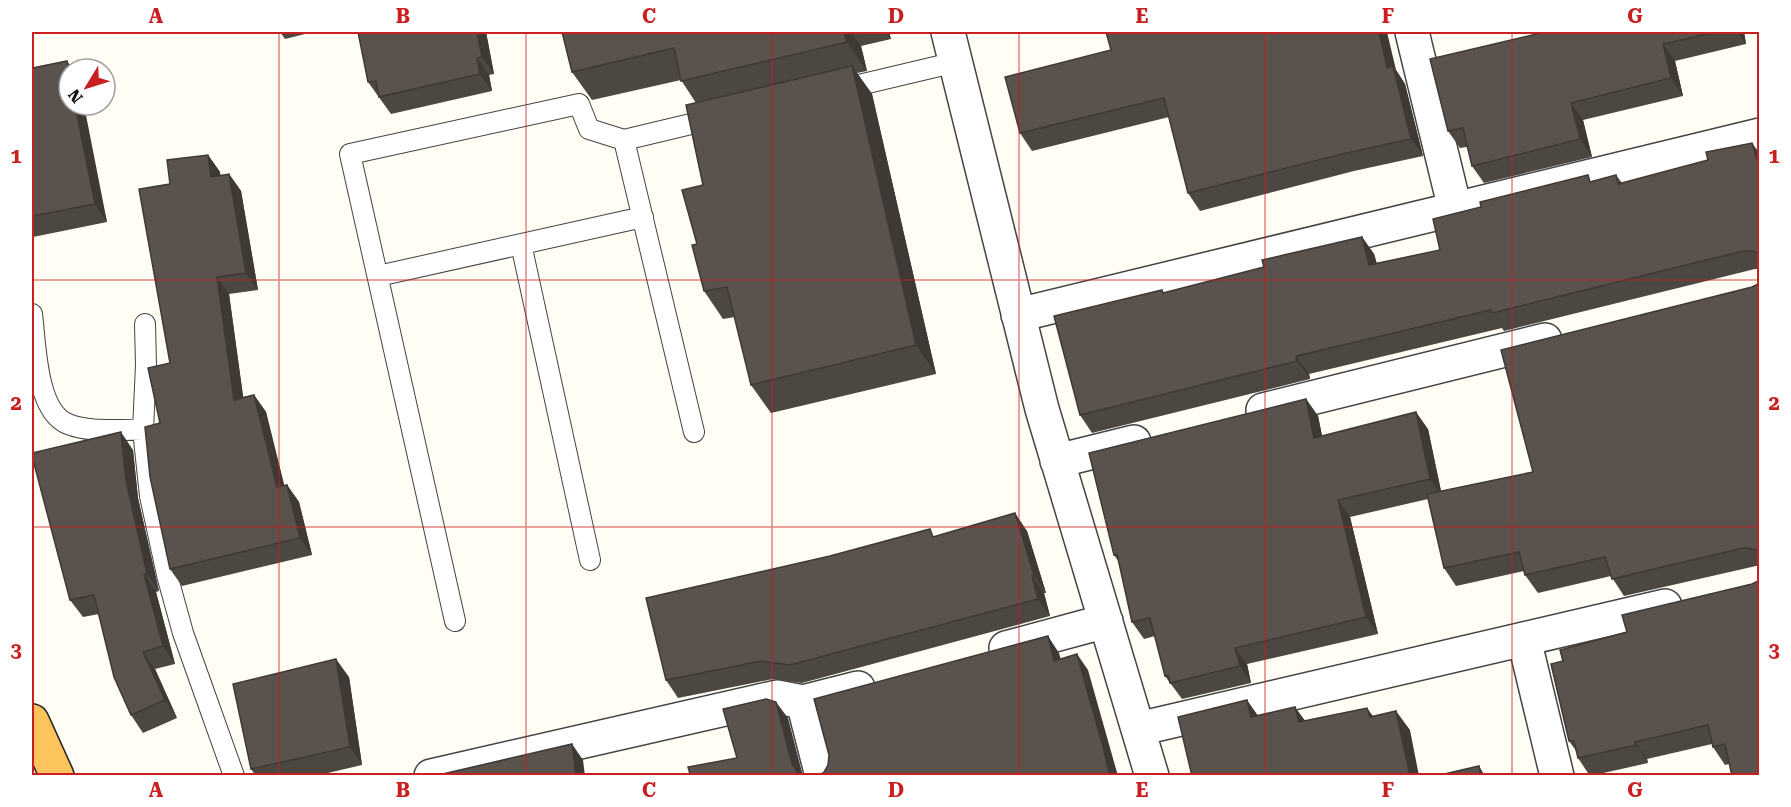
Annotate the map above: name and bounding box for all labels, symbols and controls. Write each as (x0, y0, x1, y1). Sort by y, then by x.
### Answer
text: A (149, 4, 164, 28)
text: B (396, 4, 410, 28)
text: C (642, 4, 656, 28)
text: D (888, 4, 904, 28)
text: E (1136, 4, 1149, 28)
text: F (1382, 4, 1394, 28)
text: G (1627, 4, 1643, 28)
north arrow (57, 57, 117, 117)
text: N (64, 85, 87, 107)
text: 1 (10, 144, 22, 168)
text: 1 (1768, 144, 1780, 168)
text: 2 (10, 391, 22, 415)
text: 2 (1768, 391, 1780, 415)
text: 3 (10, 638, 22, 662)
text: 3 (1768, 638, 1780, 662)
text: A (149, 778, 164, 802)
text: B (396, 778, 410, 802)
text: C (642, 778, 656, 802)
text: D (888, 778, 904, 802)
text: E (1136, 778, 1149, 802)
text: F (1382, 778, 1394, 802)
text: G (1627, 778, 1643, 802)

